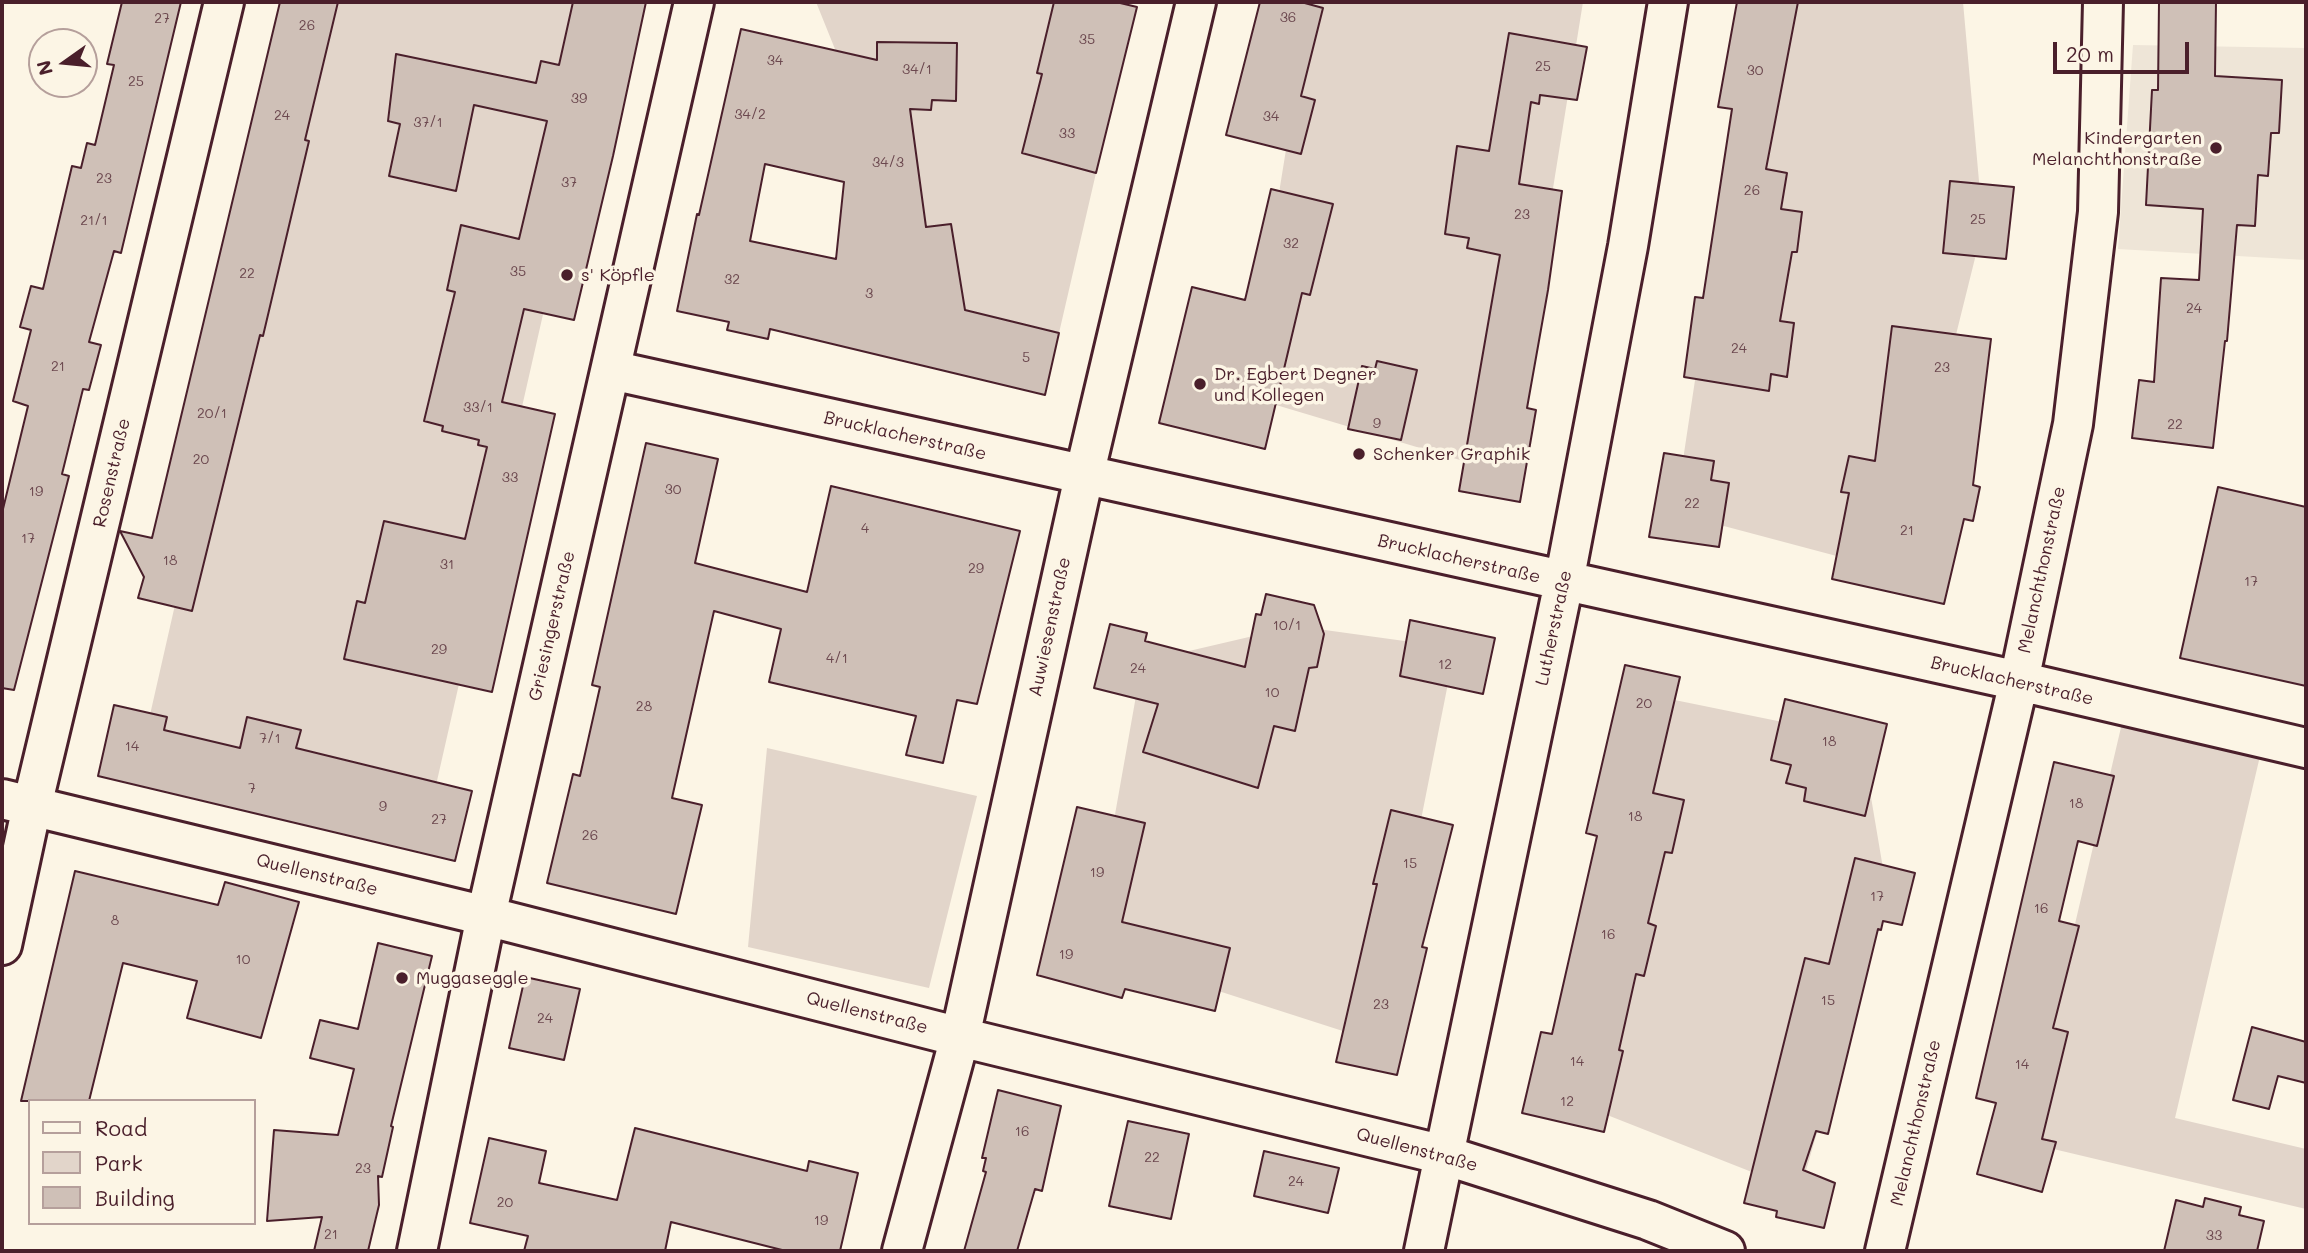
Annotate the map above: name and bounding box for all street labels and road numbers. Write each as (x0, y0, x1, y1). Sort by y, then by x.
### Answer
street label: Brucklacherstraße (822, 407, 988, 465)
street label: Rosenstraße (89, 416, 135, 530)
street label: Melanchthonstraße (2014, 485, 2070, 655)
street label: Brucklacherstraße (1376, 530, 1542, 588)
street label: Griesingerstraße (524, 549, 580, 703)
street label: Auwiesenstraße (1025, 555, 1075, 699)
street label: Lutherstraße (1531, 569, 1577, 687)
street label: Brucklacherstraße (1929, 652, 2095, 710)
street label: Quellenstraße (254, 849, 380, 901)
street label: Quellenstraße (804, 987, 930, 1039)
street label: Melanchthonstraße (1886, 1038, 1946, 1208)
street label: Quellenstraße (1354, 1123, 1480, 1177)

